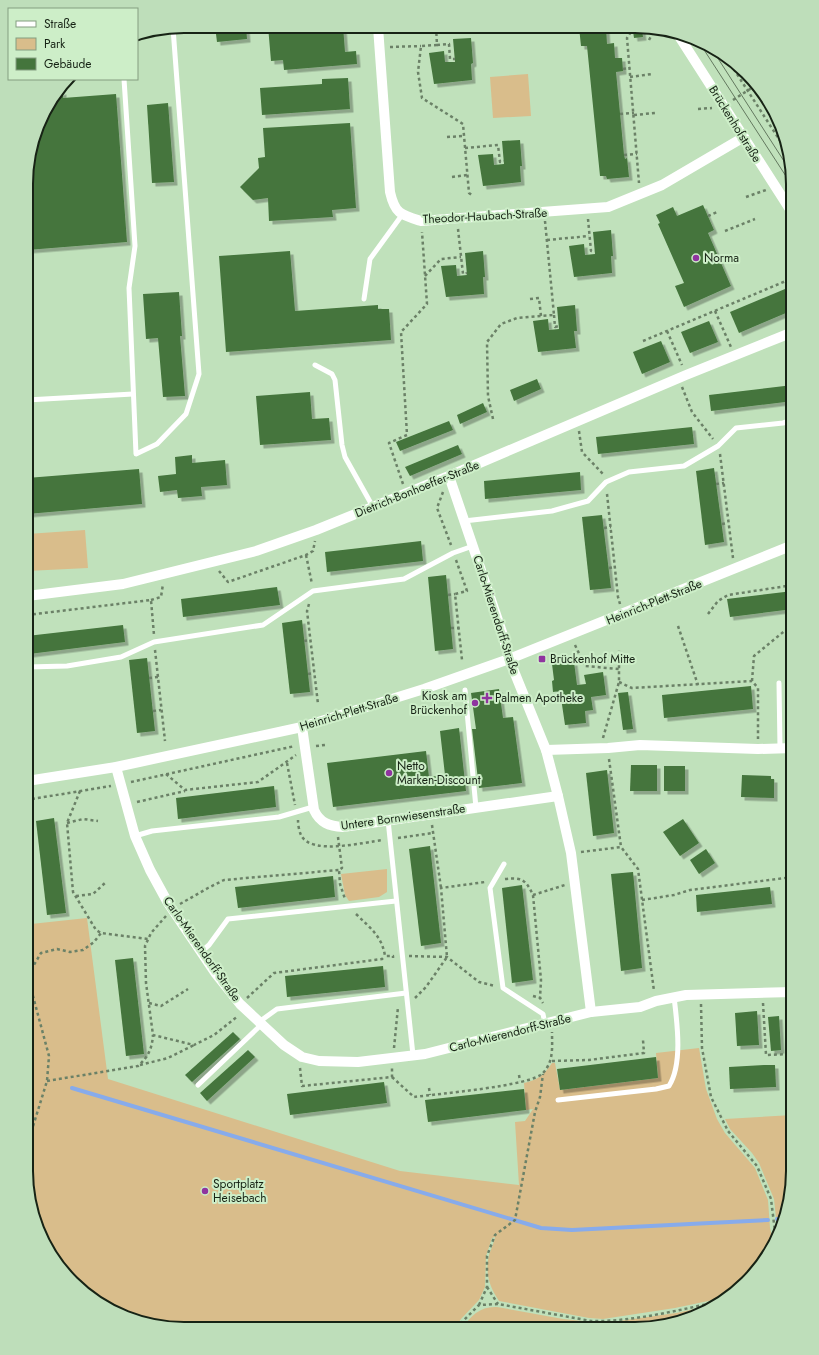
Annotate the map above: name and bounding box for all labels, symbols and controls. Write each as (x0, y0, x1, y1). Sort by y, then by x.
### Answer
legend (8, 8, 138, 80)
text: Straße (44, 15, 76, 33)
text: Park (44, 35, 66, 53)
text: Gebäude (44, 55, 91, 73)
street label: Brückenhofstraße (704, 82, 766, 166)
street label: Theodor-Haubach-Straße (422, 204, 548, 228)
place label: Norma (704, 249, 739, 267)
marker: Norma (691, 253, 701, 263)
street label: Dietrich-Bonhoeffer-Straße (352, 456, 482, 522)
street label: Carlo-Mierendorff-Straße (468, 553, 524, 677)
street label: Heinrich-Plett-Straße (603, 575, 705, 629)
place label: Brückenhof Mitte (550, 650, 635, 668)
marker: Brückenhof Mitte (537, 654, 547, 664)
place label: Kiosk am Brückenhof (410, 687, 468, 719)
street label: Heinrich-Plett-Straße (298, 688, 400, 736)
place label: Palmen Apotheke (495, 689, 583, 707)
marker: Palmen Apotheke (482, 693, 492, 703)
marker: Kiosk am Brückenhof (470, 698, 480, 708)
place label: Netto Marken-Discount (397, 757, 481, 789)
marker: Netto Marken-Discount (384, 768, 394, 778)
street label: Untere Bornwiesenstraße (340, 799, 466, 835)
street label: Carlo-Mierendorff-Straße (159, 893, 245, 1005)
street label: Carlo-Mierendorff-Straße (447, 1009, 573, 1057)
place label: Sportplatz Heisebach (213, 1175, 267, 1207)
marker: Sportplatz Heisebach (200, 1186, 210, 1196)

